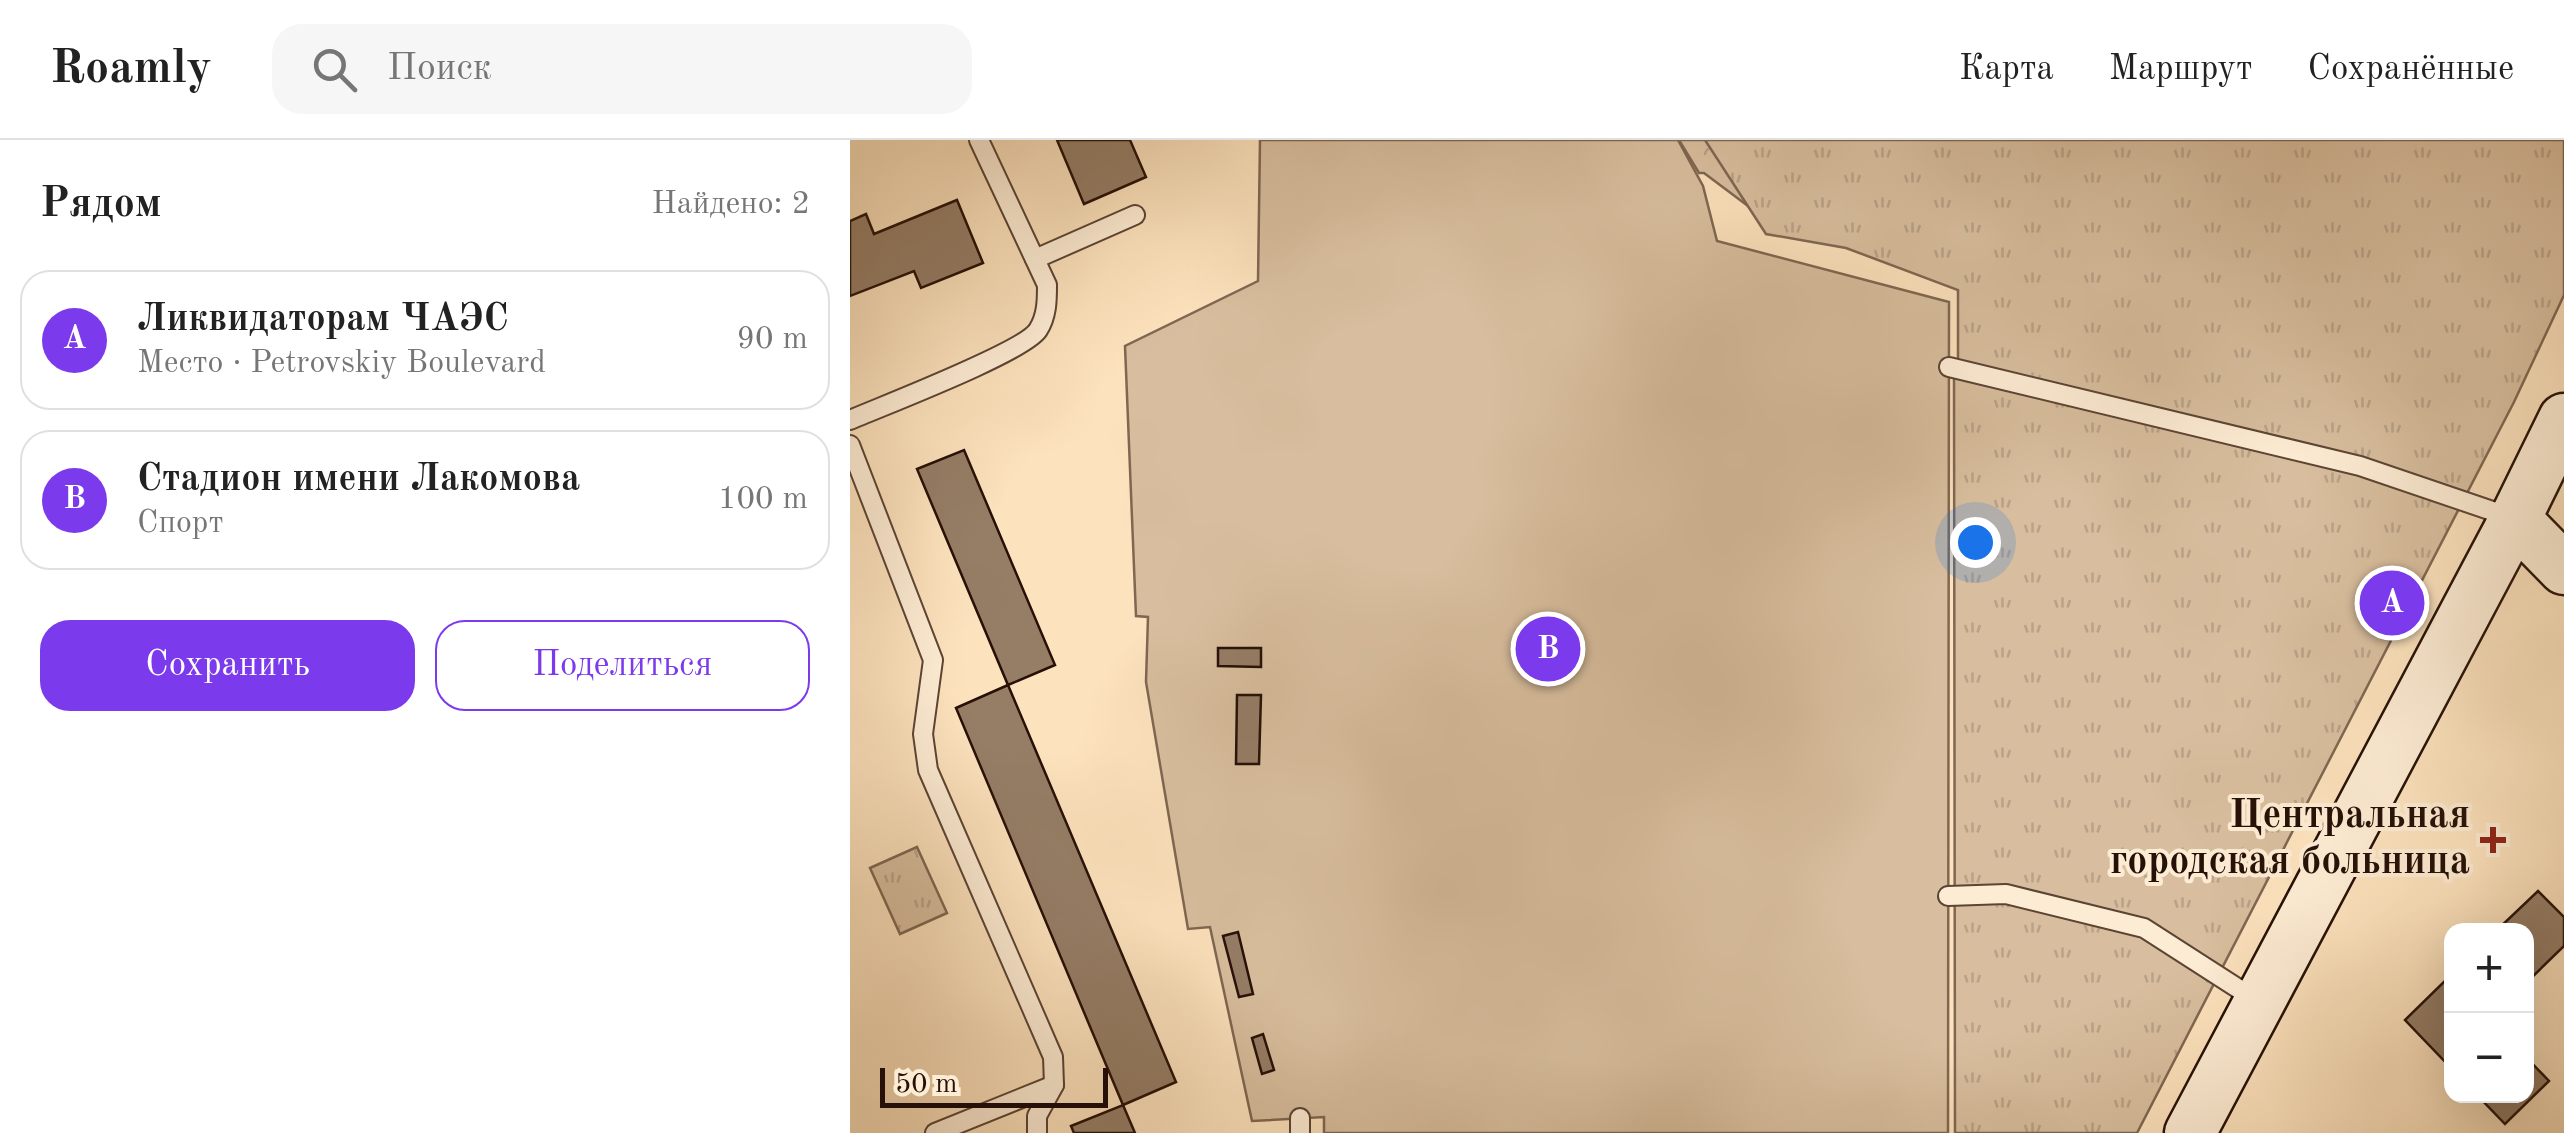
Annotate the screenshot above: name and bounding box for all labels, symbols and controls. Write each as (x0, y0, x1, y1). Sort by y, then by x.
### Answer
search box (272, 24, 972, 114)
icon: search (307, 42, 362, 97)
text: Roamly (50, 45, 212, 93)
text: Поиск (387, 50, 492, 88)
text: Карта (1959, 52, 2054, 87)
text: Маршрут (2109, 52, 2253, 87)
text: Сохранённые (2308, 52, 2514, 87)
text: Рядом (40, 184, 162, 226)
text: Найдено: 2 (651, 189, 810, 221)
text: Ликвидаторам ЧАЭС (137, 301, 509, 339)
text: A (62, 324, 87, 356)
text: 90 m (737, 324, 808, 356)
text: Место · Petrovskiy Boulevard (137, 348, 546, 380)
text: Стадион имени Лакомова (137, 461, 580, 499)
text: B (63, 484, 86, 516)
text: 100 m (718, 484, 808, 516)
text: Спорт (137, 508, 224, 540)
your location (1950, 517, 2001, 568)
pin: A (2360, 566, 2424, 640)
pin: B (1516, 612, 1580, 686)
button: Сохранить (40, 620, 415, 711)
button: Поделиться (435, 620, 810, 711)
place label: Центральная городская больница (2110, 797, 2470, 883)
marker: Центральная городская больница (2480, 827, 2506, 853)
map controls (2444, 923, 2534, 1103)
button: + (2444, 923, 2534, 1013)
button: − (2444, 1013, 2534, 1103)
scale bar (880, 1063, 1108, 1108)
text: 50 m (895, 1071, 958, 1099)

